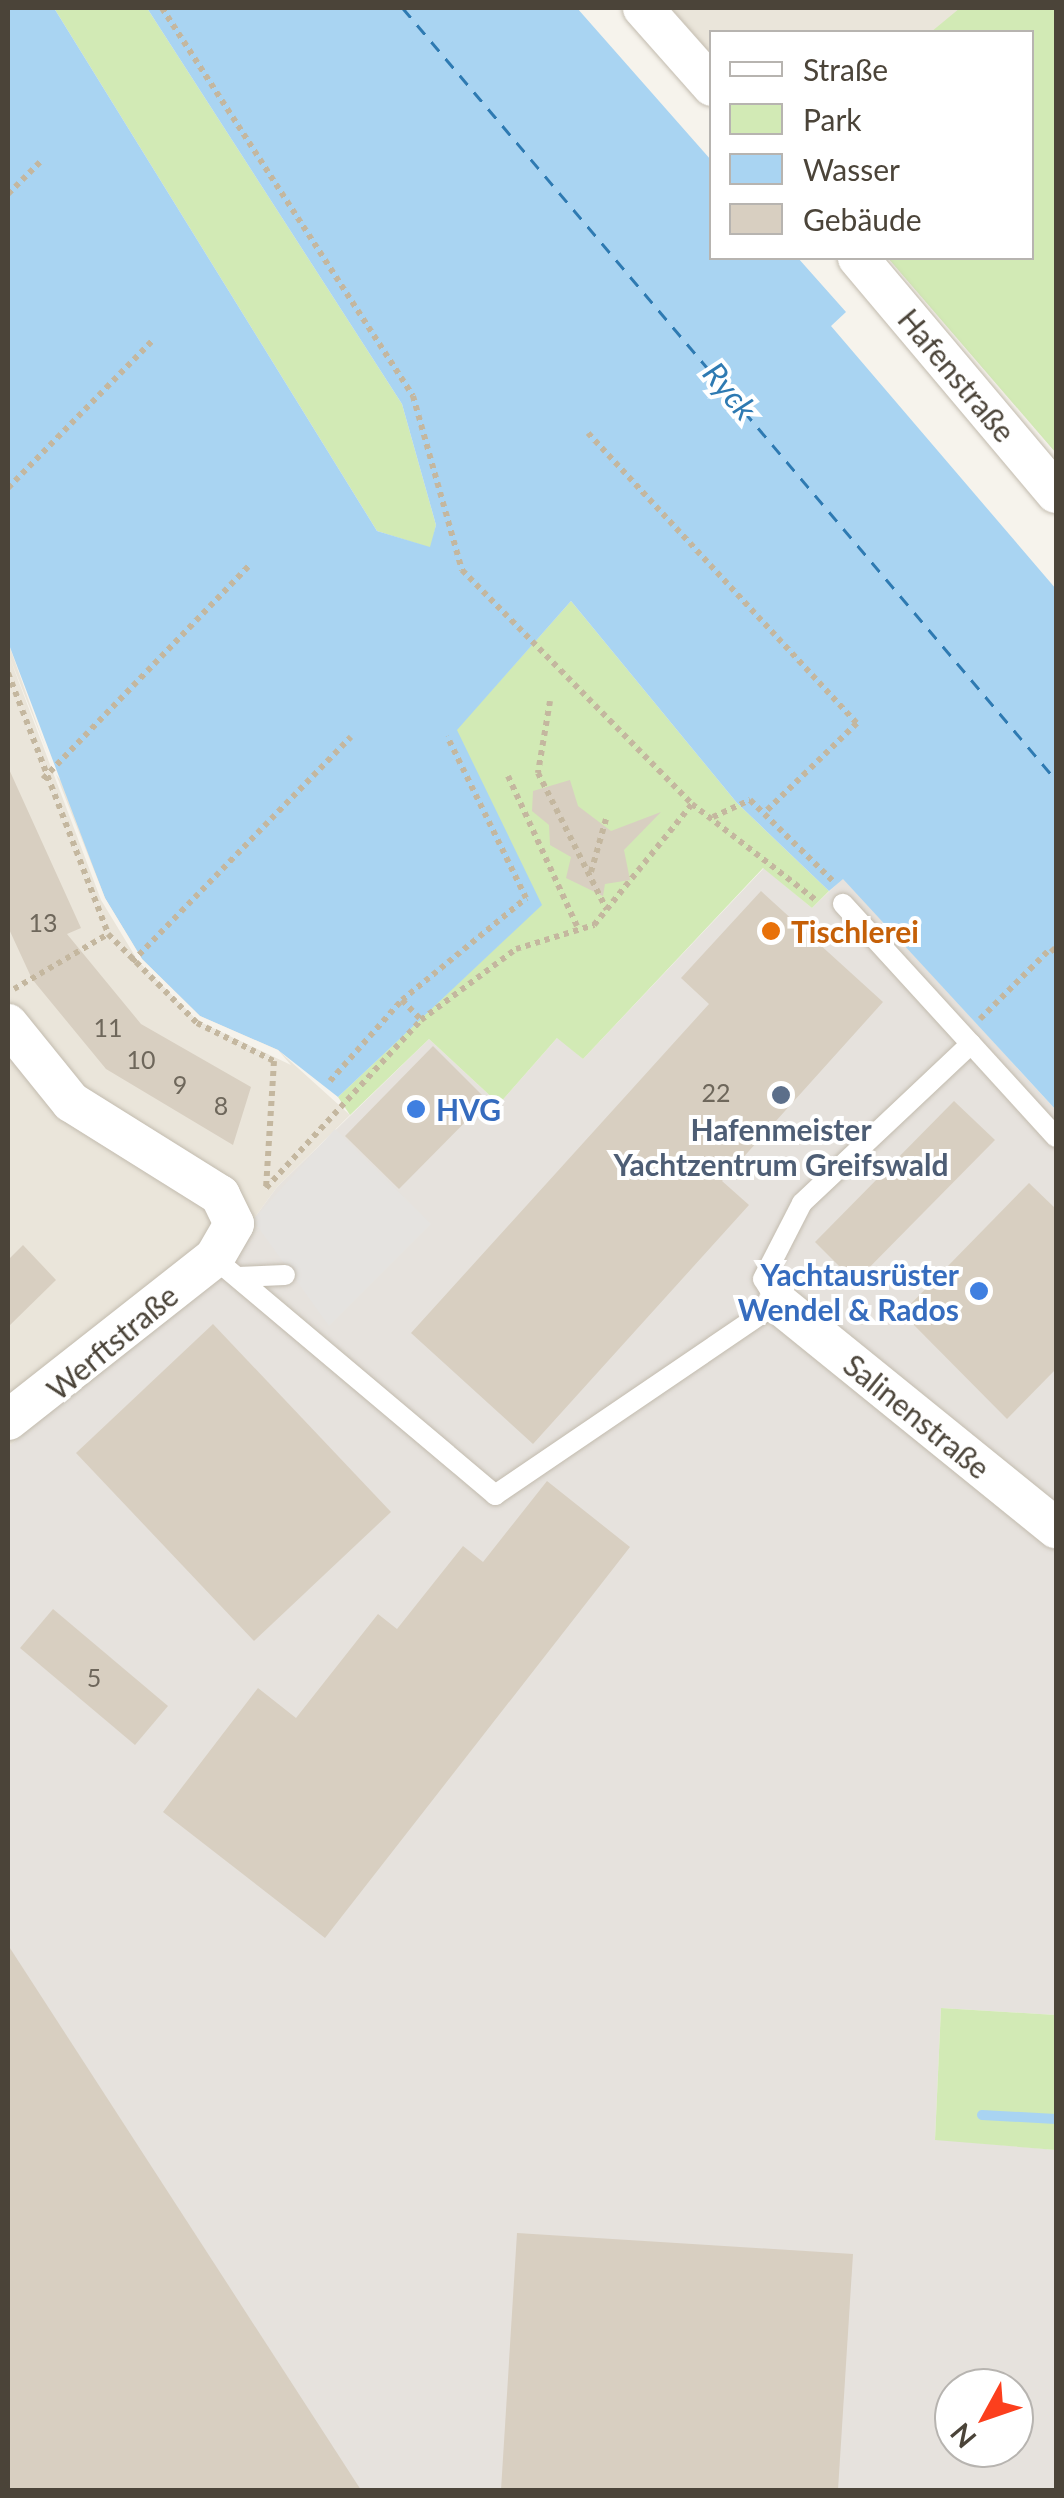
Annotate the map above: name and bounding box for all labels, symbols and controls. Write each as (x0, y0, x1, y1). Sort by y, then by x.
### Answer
legend (709, 30, 1034, 260)
text: Straße (803, 51, 888, 87)
text: Park (803, 101, 862, 137)
text: Wasser (803, 151, 900, 187)
text: Gebäude (803, 201, 922, 237)
street label: Hafenstraße (891, 301, 1023, 449)
water label: Ryck (695, 355, 765, 427)
house number: 13 (29, 907, 57, 937)
place label: Tischlerei (791, 913, 919, 949)
marker: Tischlerei (760, 920, 782, 942)
house number: 11 (94, 1012, 122, 1042)
house number: 10 (127, 1044, 155, 1074)
house number: 9 (173, 1069, 187, 1099)
house number: 22 (702, 1077, 730, 1107)
marker: Hafenmeister Yachtzentrum Greifswald (770, 1084, 792, 1106)
house number: 8 (214, 1090, 228, 1120)
place label: HVG (436, 1091, 501, 1127)
marker: HVG (405, 1098, 427, 1120)
place label: Hafenmeister Yachtzentrum Greifswald (614, 1111, 948, 1182)
place label: Yachtausrüster Wendel & Rados (738, 1256, 959, 1326)
street label: Werftstraße (39, 1277, 185, 1407)
marker: Yachtausrüster Wendel & Rados (968, 1280, 990, 1302)
street label: Salinenstraße (837, 1346, 997, 1486)
house number: 5 (87, 1662, 101, 1692)
north arrow (934, 2368, 1034, 2468)
text: N (943, 2417, 983, 2455)

